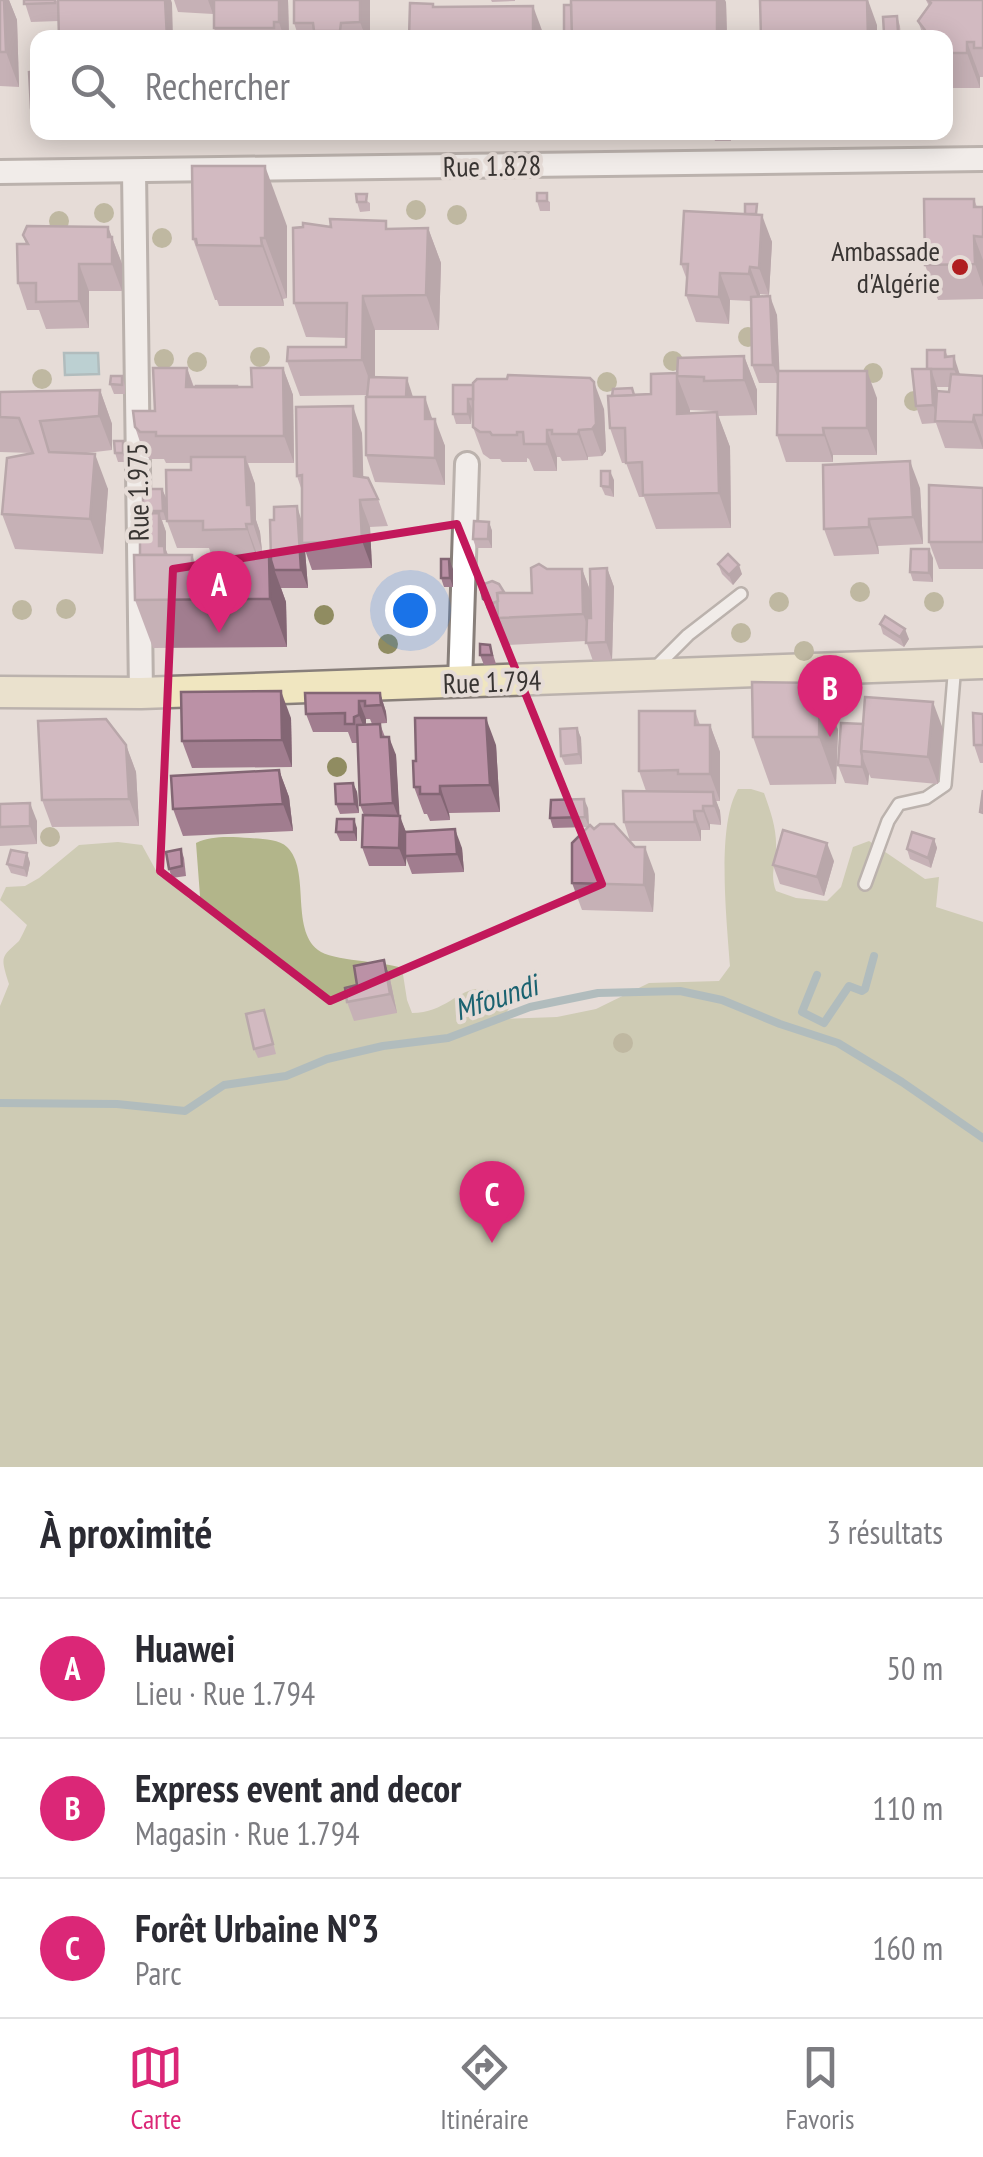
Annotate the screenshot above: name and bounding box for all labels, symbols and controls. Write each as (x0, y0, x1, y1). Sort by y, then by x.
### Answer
search box (30, 30, 953, 140)
icon: search (65, 58, 120, 113)
text: Rechercher (145, 61, 290, 110)
street label: Rue 1.828 (442, 146, 542, 185)
place label: Ambassade d'Algérie (831, 232, 940, 301)
marker: Ambassade d'Algérie (949, 256, 971, 278)
street label: Rue 1.975 (118, 442, 157, 542)
pin: A (186, 550, 252, 633)
your location (385, 585, 436, 636)
pin: B (798, 654, 862, 737)
street label: Rue 1.794 (442, 661, 542, 702)
water label: Mfoundi (449, 964, 545, 1028)
pin: C (460, 1160, 524, 1243)
text: À proximité (40, 1505, 212, 1560)
text: 3 résultats (826, 1511, 943, 1553)
text: Huawei (135, 1623, 235, 1672)
text: A (64, 1647, 81, 1689)
text: 50 m (887, 1647, 943, 1689)
text: Lieu · Rue 1.794 (135, 1672, 315, 1714)
text: Express event and decor (135, 1763, 461, 1812)
text: B (65, 1787, 80, 1829)
text: 110 m (872, 1787, 943, 1829)
text: Magasin · Rue 1.794 (135, 1812, 360, 1854)
text: Forêt Urbaine N°3 (135, 1903, 380, 1952)
text: C (65, 1927, 80, 1969)
text: 160 m (872, 1927, 943, 1969)
text: Parc (135, 1952, 182, 1994)
tab: Carte (128, 2040, 183, 2137)
tab: Itinéraire (440, 2040, 529, 2137)
tab: Favoris (786, 2040, 855, 2137)

